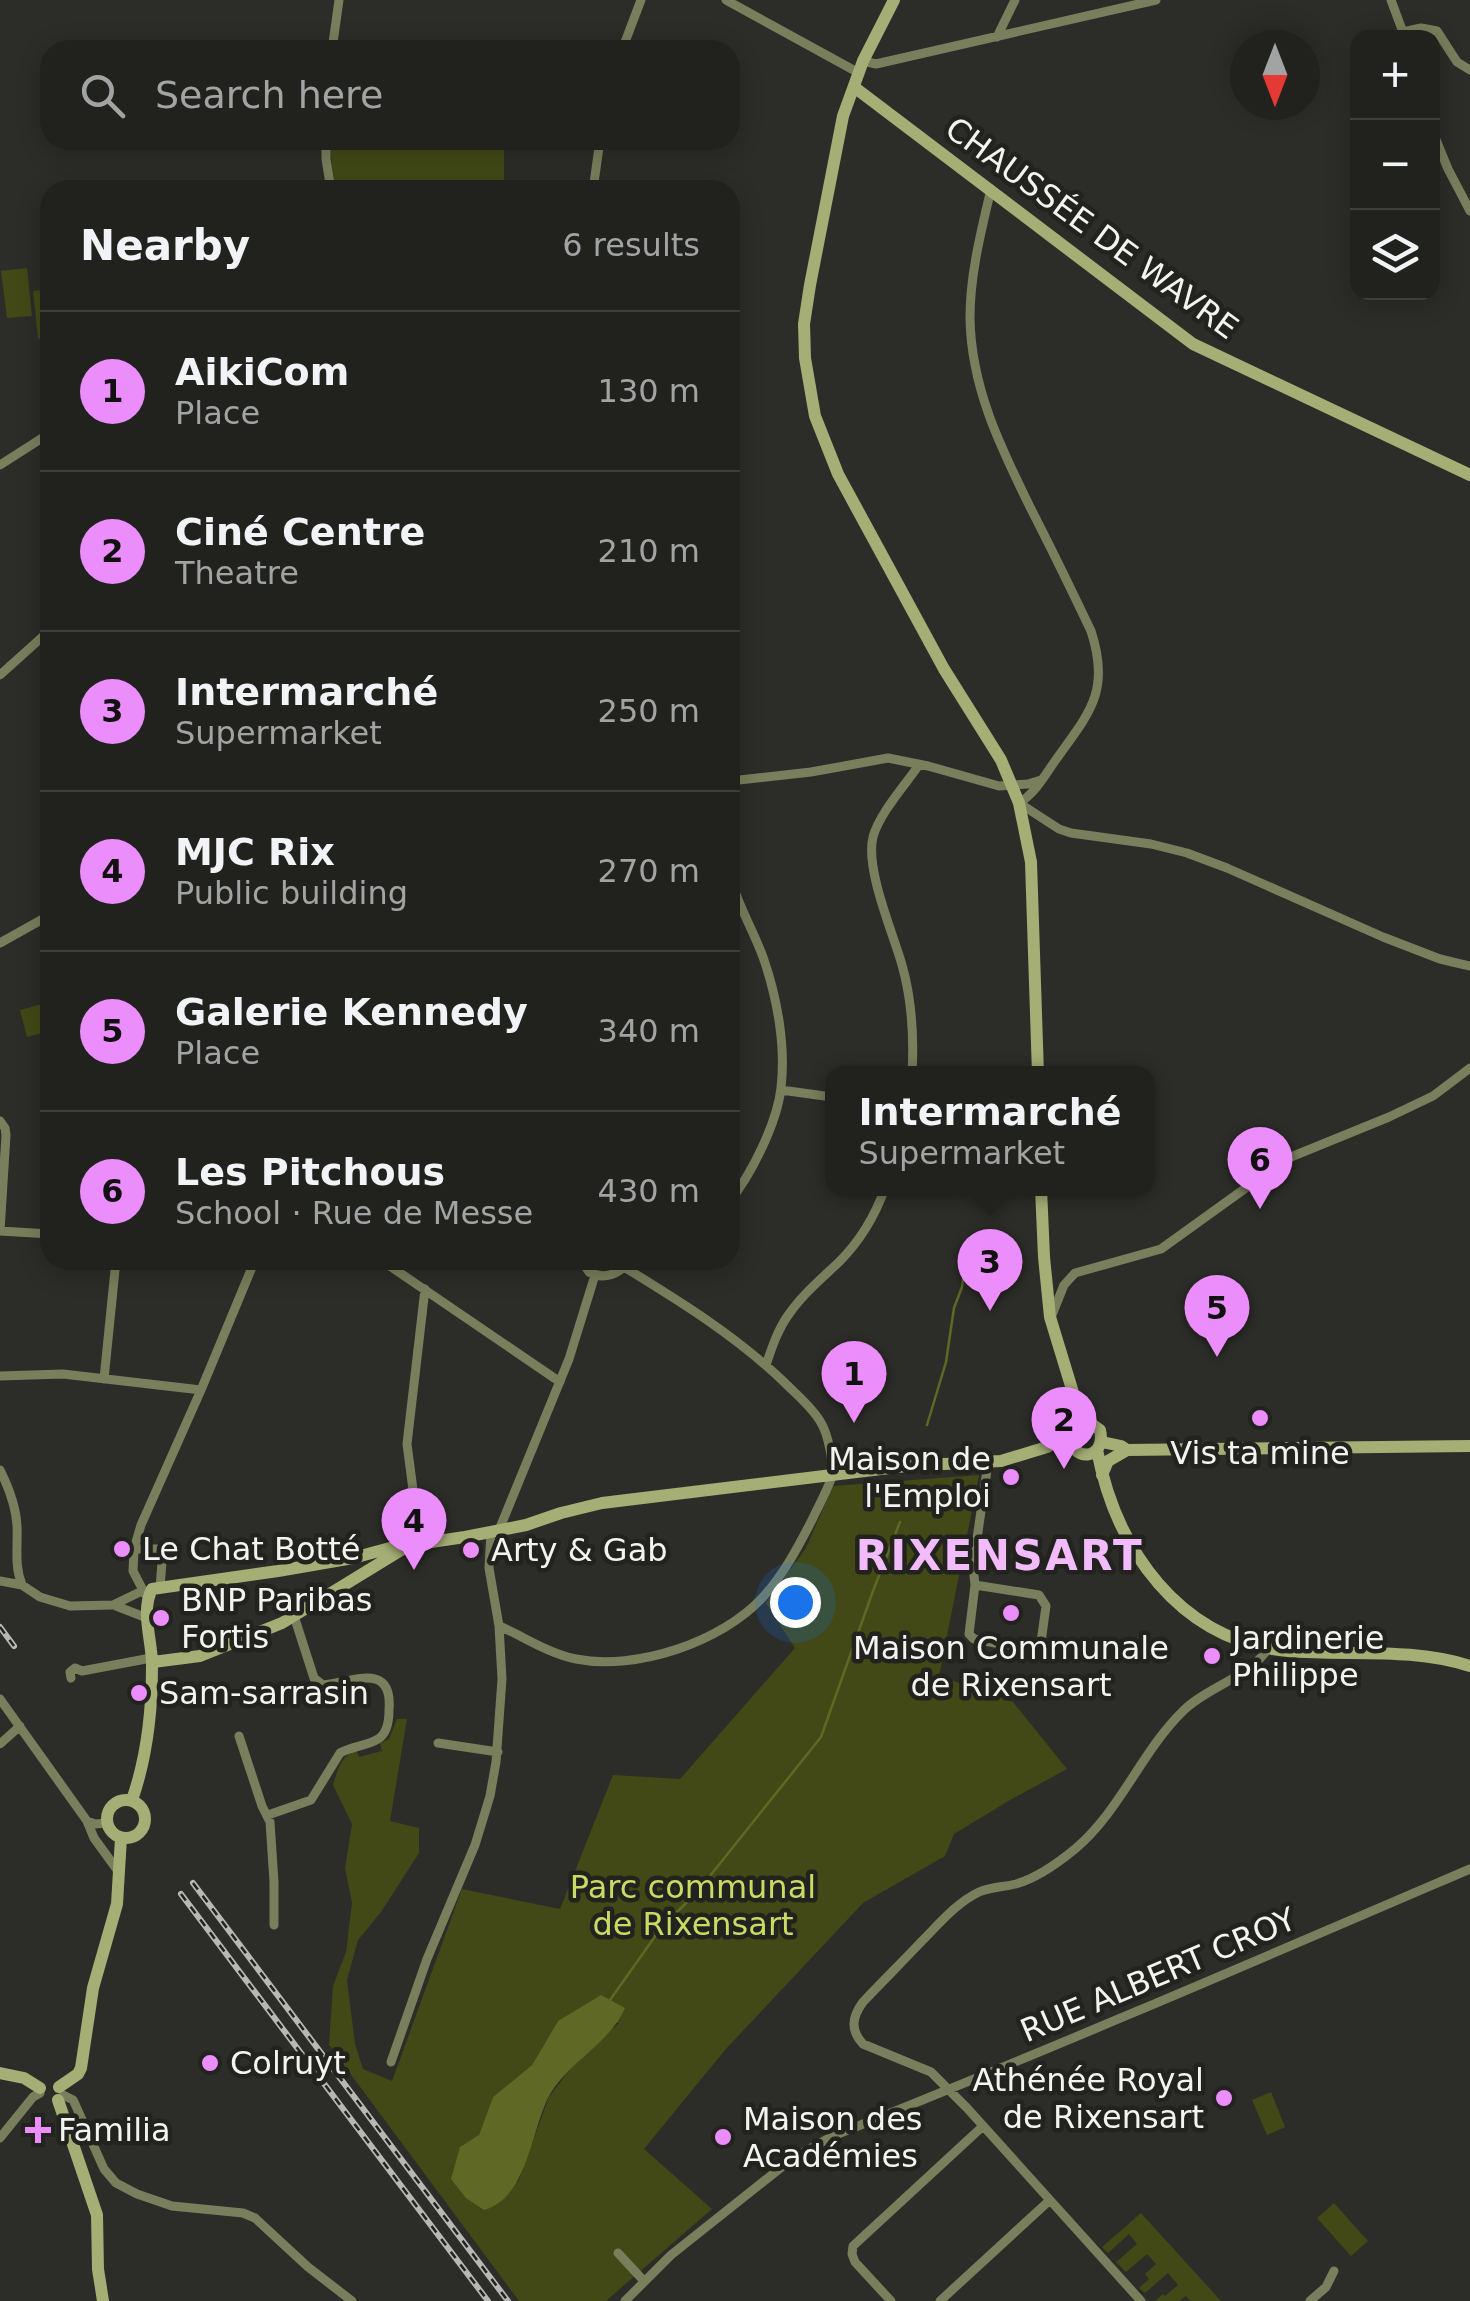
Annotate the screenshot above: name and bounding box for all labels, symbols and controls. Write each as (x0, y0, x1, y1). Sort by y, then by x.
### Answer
north arrow (1230, 30, 1320, 120)
map controls (1350, 30, 1440, 300)
button: + (1350, 30, 1440, 120)
search box (40, 40, 740, 150)
icon: search (75, 68, 130, 123)
text: Search here (155, 73, 383, 117)
street label: CHAUSSÉE DE WAVRE (938, 109, 1246, 347)
button: − (1350, 120, 1440, 210)
button: layers (1350, 210, 1440, 300)
text: Nearby (80, 221, 250, 270)
text: 6 results (562, 226, 700, 264)
text: AikiCom (175, 350, 349, 394)
text: 1 (101, 372, 124, 410)
text: 130 m (598, 372, 700, 410)
text: Place (175, 394, 260, 432)
text: Ciné Centre (175, 510, 425, 554)
text: 2 (101, 532, 124, 570)
text: 210 m (598, 532, 700, 570)
text: Theatre (175, 554, 299, 592)
text: Intermarché (175, 670, 438, 714)
text: 3 (101, 692, 124, 730)
text: 250 m (598, 692, 700, 730)
text: Supermarket (175, 714, 382, 752)
text: MJC Rix (175, 830, 335, 874)
text: 4 (101, 852, 124, 890)
text: 270 m (598, 852, 700, 890)
text: Public building (175, 874, 408, 912)
text: Galerie Kennedy (175, 990, 528, 1034)
text: 5 (101, 1012, 124, 1050)
text: 340 m (598, 1012, 700, 1050)
text: Place (175, 1034, 260, 1072)
popup (825, 1066, 1155, 1196)
text: Intermarché (858, 1090, 1122, 1134)
pin: 6 (1228, 1126, 1292, 1209)
text: Supermarket (858, 1134, 1065, 1172)
text: Les Pitchous (175, 1150, 445, 1194)
text: 6 (101, 1172, 124, 1210)
text: 430 m (598, 1172, 700, 1210)
text: School · Rue de Messe (175, 1194, 533, 1232)
pin: 3 (958, 1228, 1022, 1311)
pin: 5 (1184, 1274, 1250, 1357)
pin: 1 (822, 1340, 886, 1423)
pin: 2 (1032, 1386, 1096, 1469)
marker: Vis ta mine (1249, 1407, 1271, 1429)
place label: Vis ta mine (1170, 1434, 1350, 1472)
place label: Maison de l'Emploi (828, 1440, 991, 1515)
marker: Maison de l'Emploi (1000, 1466, 1022, 1488)
pin: 4 (382, 1488, 446, 1570)
place label: Le Chat Botté (142, 1530, 360, 1568)
place label: Arty & Gab (491, 1531, 668, 1569)
district label: RIXENSART (856, 1531, 1144, 1580)
marker: Le Chat Botté (111, 1538, 133, 1560)
marker: Arty & Gab (460, 1539, 482, 1561)
your location (770, 1577, 821, 1628)
place label: BNP Paribas Fortis (181, 1581, 372, 1656)
marker: Maison Communale de Rixensart (1000, 1602, 1022, 1624)
marker: BNP Paribas Fortis (150, 1607, 172, 1629)
place label: Jardinerie Philippe (1230, 1619, 1385, 1694)
place label: Maison Communale de Rixensart (853, 1629, 1169, 1704)
marker: Jardinerie Philippe (1201, 1645, 1223, 1667)
place label: Sam-sarrasin (159, 1674, 369, 1712)
marker: Sam-sarrasin (128, 1682, 150, 1704)
park label: Parc communal de Rixensart (570, 1868, 816, 1943)
street label: RUE ALBERT CROY (1015, 1900, 1302, 2050)
place label: Colruyt (230, 2044, 346, 2082)
marker: Colruyt (199, 2052, 221, 2074)
place label: Athénée Royal de Rixensart (973, 2061, 1204, 2136)
marker: Athénée Royal de Rixensart (1213, 2087, 1235, 2109)
place label: Maison des Académies (743, 2100, 922, 2175)
place label: Familia (58, 2111, 171, 2149)
marker: Familia (27, 2119, 49, 2141)
marker: Maison des Académies (712, 2126, 734, 2148)

